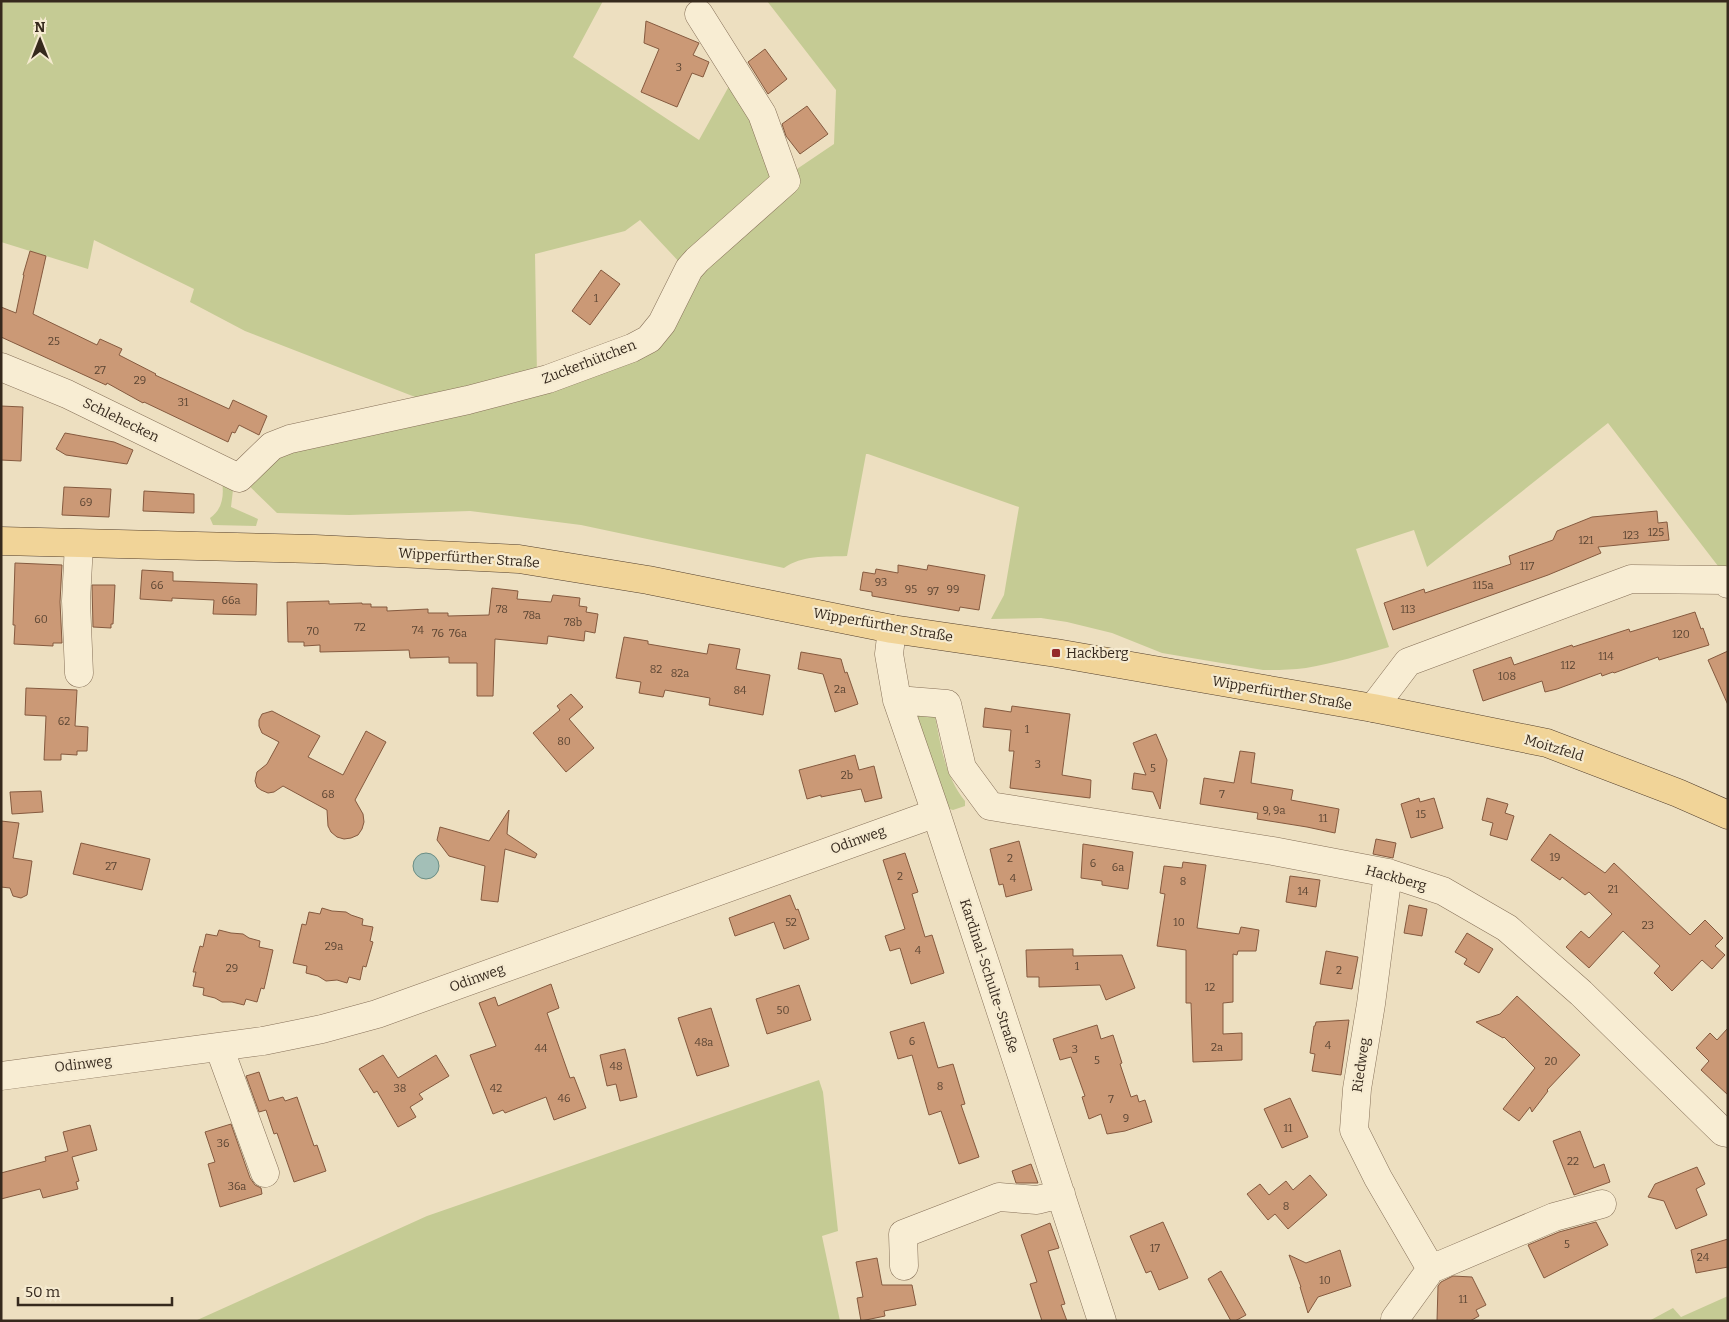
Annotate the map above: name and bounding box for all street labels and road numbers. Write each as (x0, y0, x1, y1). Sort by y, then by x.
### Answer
street label: Zuckerhütchen (540, 336, 639, 388)
street label: Schlehecken (80, 394, 162, 446)
street label: Wipperfürther Straße (398, 545, 540, 571)
street label: Wipperfürther Straße (812, 604, 954, 646)
street label: Wipperfürther Straße (1211, 672, 1353, 714)
street label: Moitzfeld (1522, 731, 1586, 765)
street label: Odinweg (828, 822, 888, 858)
street label: Hackberg (1364, 862, 1429, 894)
street label: Kardinal-Schulte-Straße (956, 897, 1022, 1055)
street label: Odinweg (447, 960, 507, 996)
street label: Riedweg (1349, 1036, 1373, 1094)
street label: Odinweg (53, 1052, 113, 1076)

